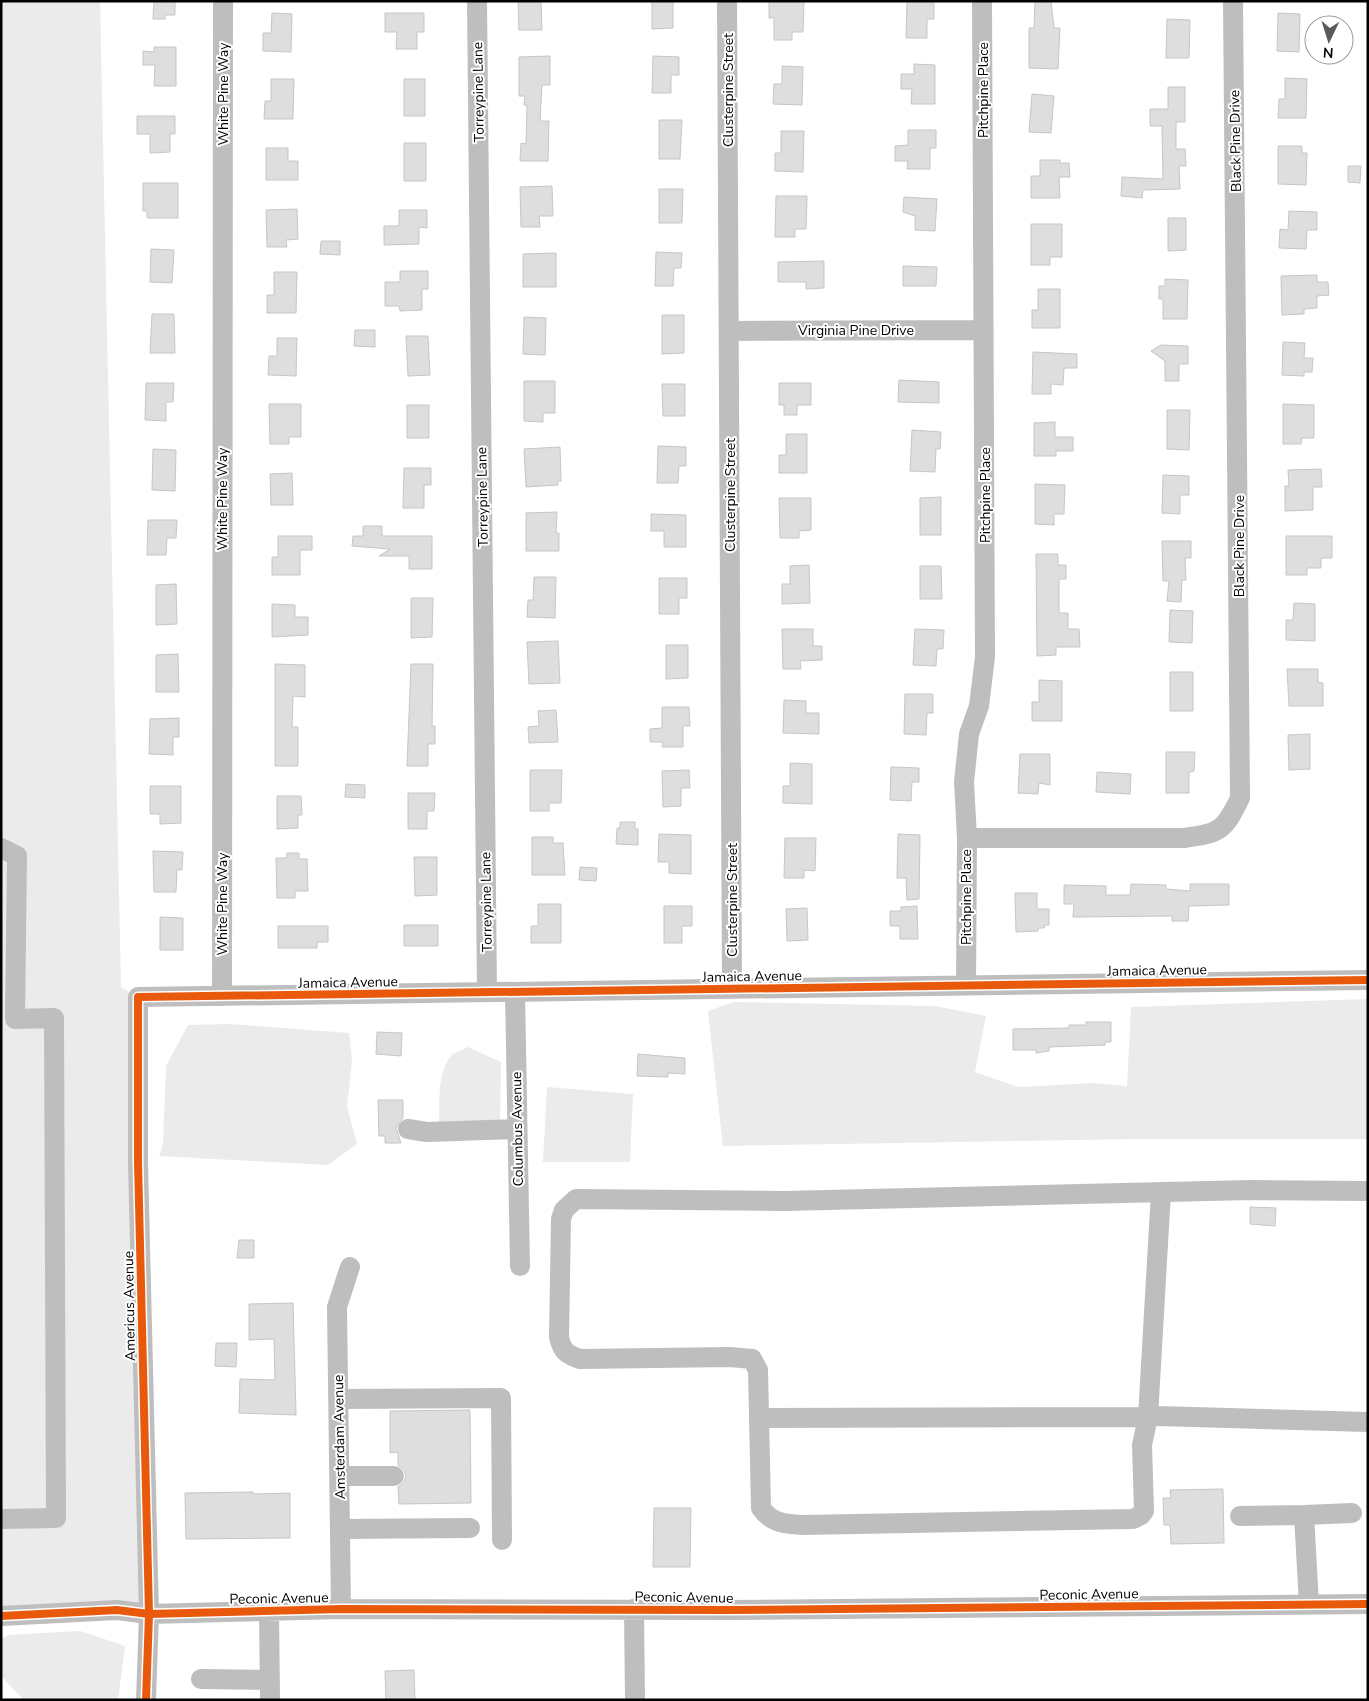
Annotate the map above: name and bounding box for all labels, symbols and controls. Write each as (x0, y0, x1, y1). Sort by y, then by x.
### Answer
north arrow (1304, 15, 1354, 65)
street label: Clusterpine Street (719, 33, 738, 147)
street label: White Pine Way (214, 42, 233, 145)
street label: Torreypine Lane (468, 42, 489, 142)
street label: Pitchpine Place (974, 42, 993, 138)
text: N (1322, 43, 1334, 62)
street label: Black Pine Drive (1225, 90, 1246, 192)
street label: Virginia Pine Drive (797, 321, 914, 340)
street label: Clusterpine Street (721, 438, 740, 552)
street label: White Pine Way (213, 447, 232, 550)
street label: Torreypine Lane (472, 447, 493, 547)
street label: Pitchpine Place (976, 447, 995, 543)
street label: Black Pine Drive (1230, 495, 1249, 597)
street label: Clusterpine Street (723, 843, 742, 957)
street label: Pitchpine Place (957, 849, 976, 945)
street label: White Pine Way (213, 852, 232, 955)
street label: Torreypine Lane (476, 852, 497, 952)
street label: Jamaica Avenue (1106, 960, 1207, 981)
street label: Jamaica Avenue (701, 966, 802, 987)
street label: Jamaica Avenue (297, 972, 398, 993)
street label: Columbus Avenue (507, 1071, 528, 1186)
street label: Americus Avenue (119, 1251, 140, 1361)
street label: Amsterdam Avenue (329, 1374, 350, 1500)
street label: Peconic Avenue (1039, 1584, 1139, 1605)
street label: Peconic Avenue (634, 1587, 734, 1608)
street label: Peconic Avenue (229, 1588, 329, 1609)

